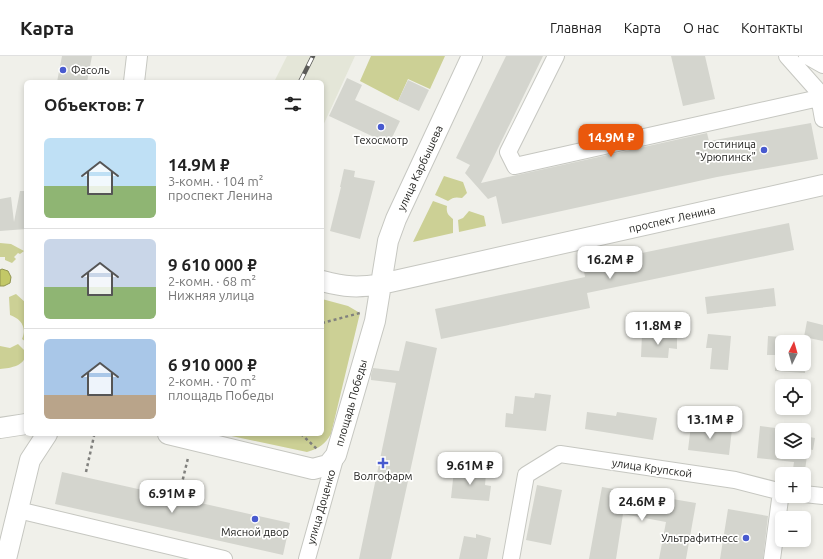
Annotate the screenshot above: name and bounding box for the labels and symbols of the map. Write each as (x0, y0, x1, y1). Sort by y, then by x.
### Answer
place label: Фасоль (71, 64, 110, 76)
marker: Фасоль (58, 65, 68, 75)
marker: Техосмотр (376, 122, 386, 132)
street label: улица Карбышева (395, 123, 445, 213)
pin: 14.9M ₽ (574, 124, 648, 158)
place label: Техосмотр (354, 134, 408, 146)
place label: гостиница "Урюпинск" (696, 138, 756, 163)
marker: гостиница "Урюпинск" (759, 145, 769, 155)
street label: проспект Ленина (628, 203, 716, 235)
pin: 16.2M ₽ (573, 246, 647, 280)
pin: 11.8M ₽ (621, 312, 695, 346)
north arrow (775, 335, 811, 371)
street label: площадь Победы (333, 358, 369, 448)
pin: 13.1M ₽ (673, 406, 747, 440)
pin: 9.61M ₽ (433, 452, 507, 486)
street label: улица Крупской (611, 456, 693, 480)
marker: Волгофарм (378, 458, 388, 468)
street label: улица Доценко (305, 468, 337, 546)
place label: Волгофарм (353, 470, 413, 482)
pin: 6.91M ₽ (135, 480, 209, 514)
pin: 24.6M ₽ (605, 488, 679, 522)
marker: Мясной двор (250, 514, 260, 524)
place label: Мясной двор (221, 526, 289, 538)
place label: Ультрафитнесс (661, 532, 738, 544)
marker: Ультрафитнесс (741, 533, 751, 543)

